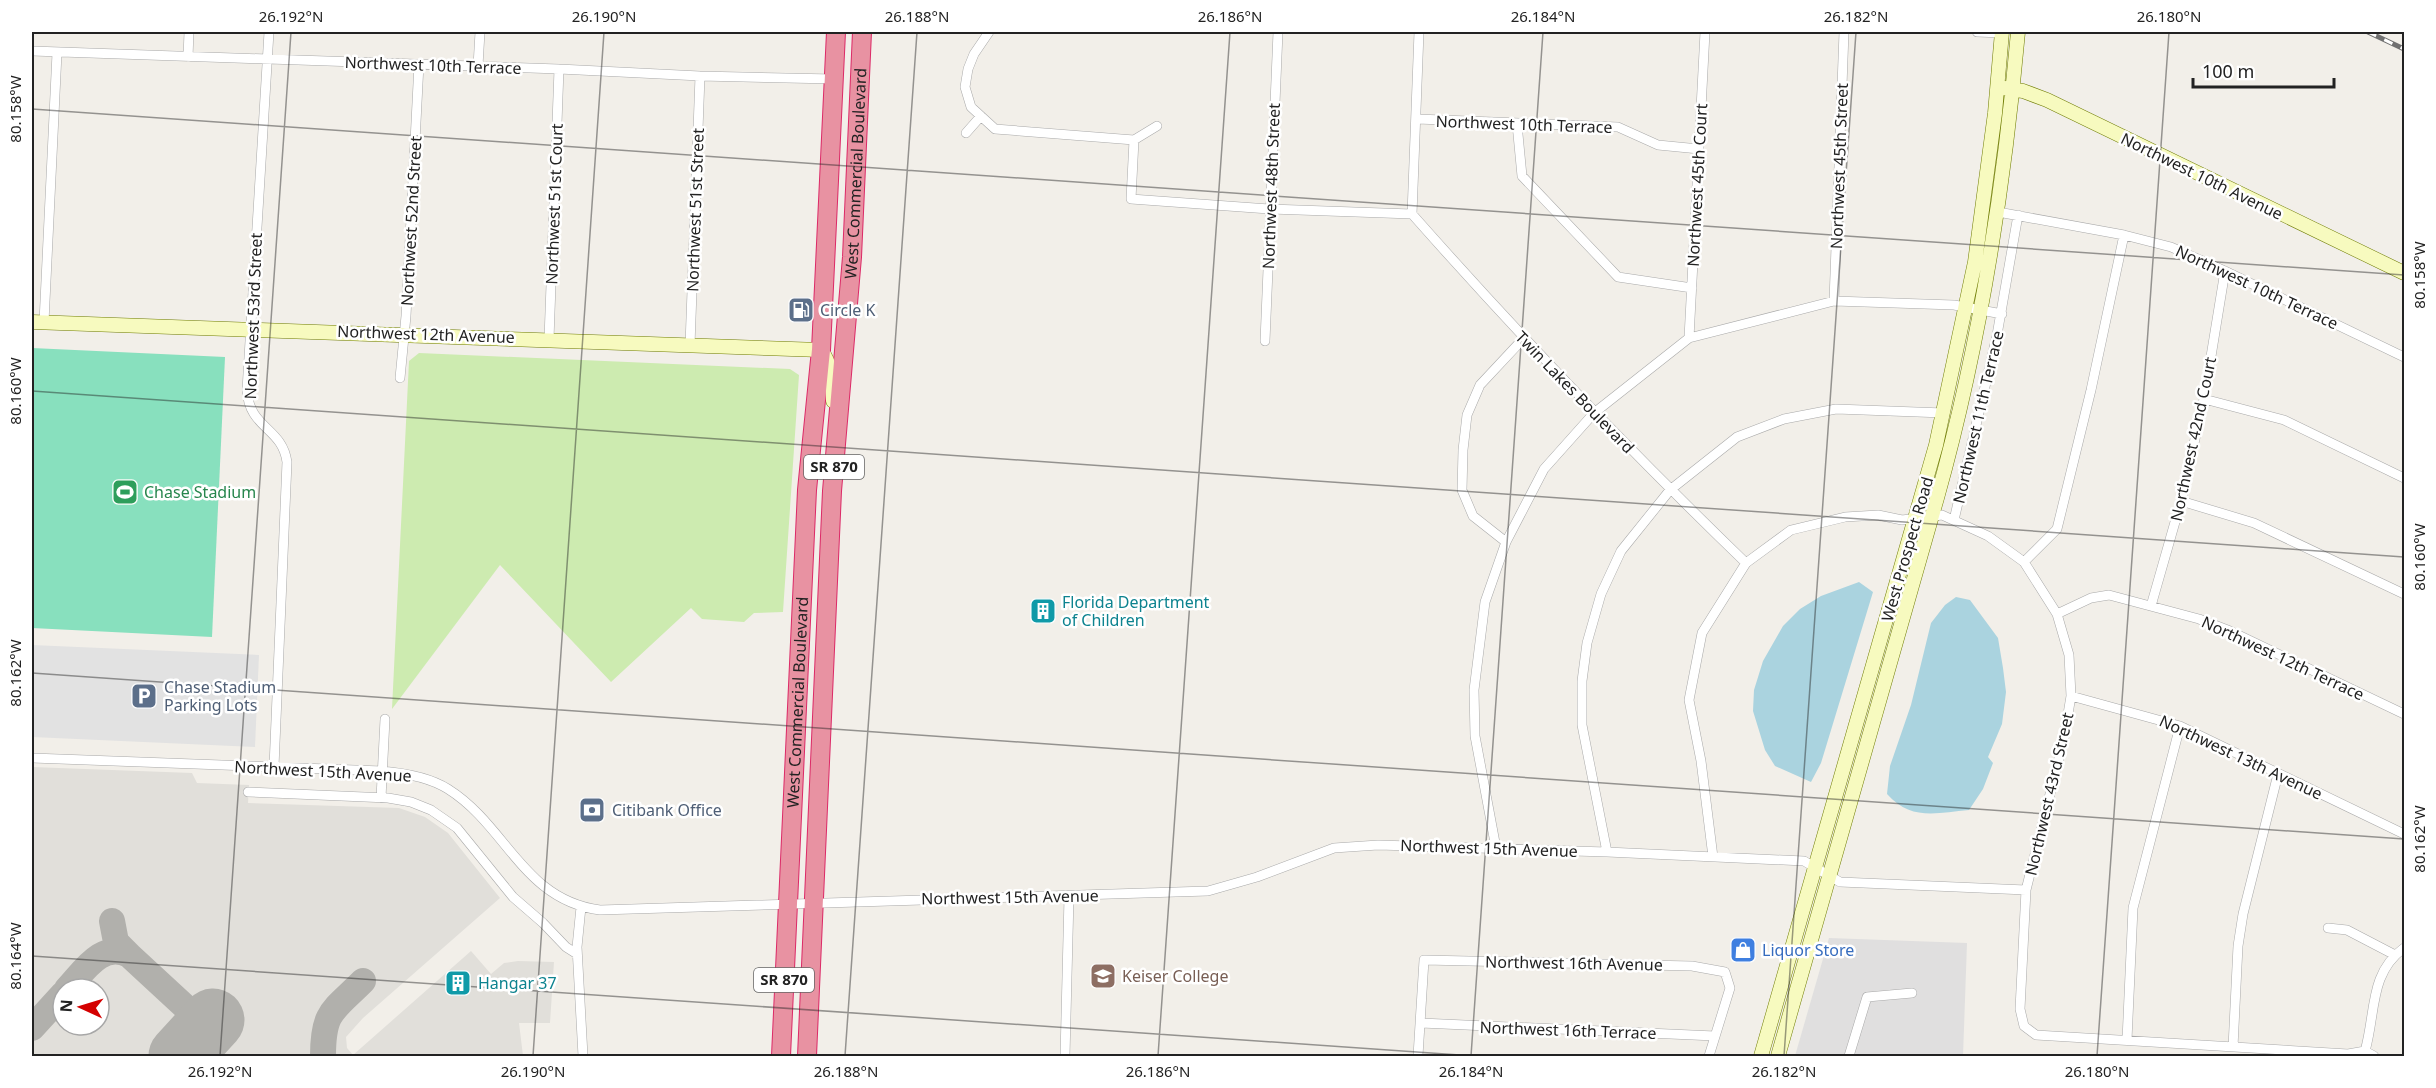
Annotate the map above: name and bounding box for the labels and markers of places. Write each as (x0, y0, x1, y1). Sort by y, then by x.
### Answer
fuel station icon: Circle K (786, 295, 816, 325)
place label: Circle K (820, 299, 876, 321)
sports icon: Chase Stadium (110, 477, 140, 507)
place label: Chase Stadium (144, 481, 256, 503)
place label: Florida Department of Children (1062, 591, 1210, 631)
building icon: Florida Department of Children (1028, 596, 1058, 626)
place label: Chase Stadium Parking Lots (164, 676, 276, 716)
parking icon: Chase Stadium Parking Lots (129, 681, 159, 711)
bank icon: Citibank Office (577, 795, 607, 825)
place label: Citibank Office (612, 799, 722, 821)
shop icon: Liquor Store (1728, 935, 1758, 965)
place label: Liquor Store (1762, 939, 1854, 961)
school or university icon: Keiser College (1088, 961, 1118, 991)
place label: Keiser College (1122, 965, 1228, 987)
building icon: Hangar 37 (443, 968, 473, 998)
place label: Hangar 37 (478, 972, 557, 994)

